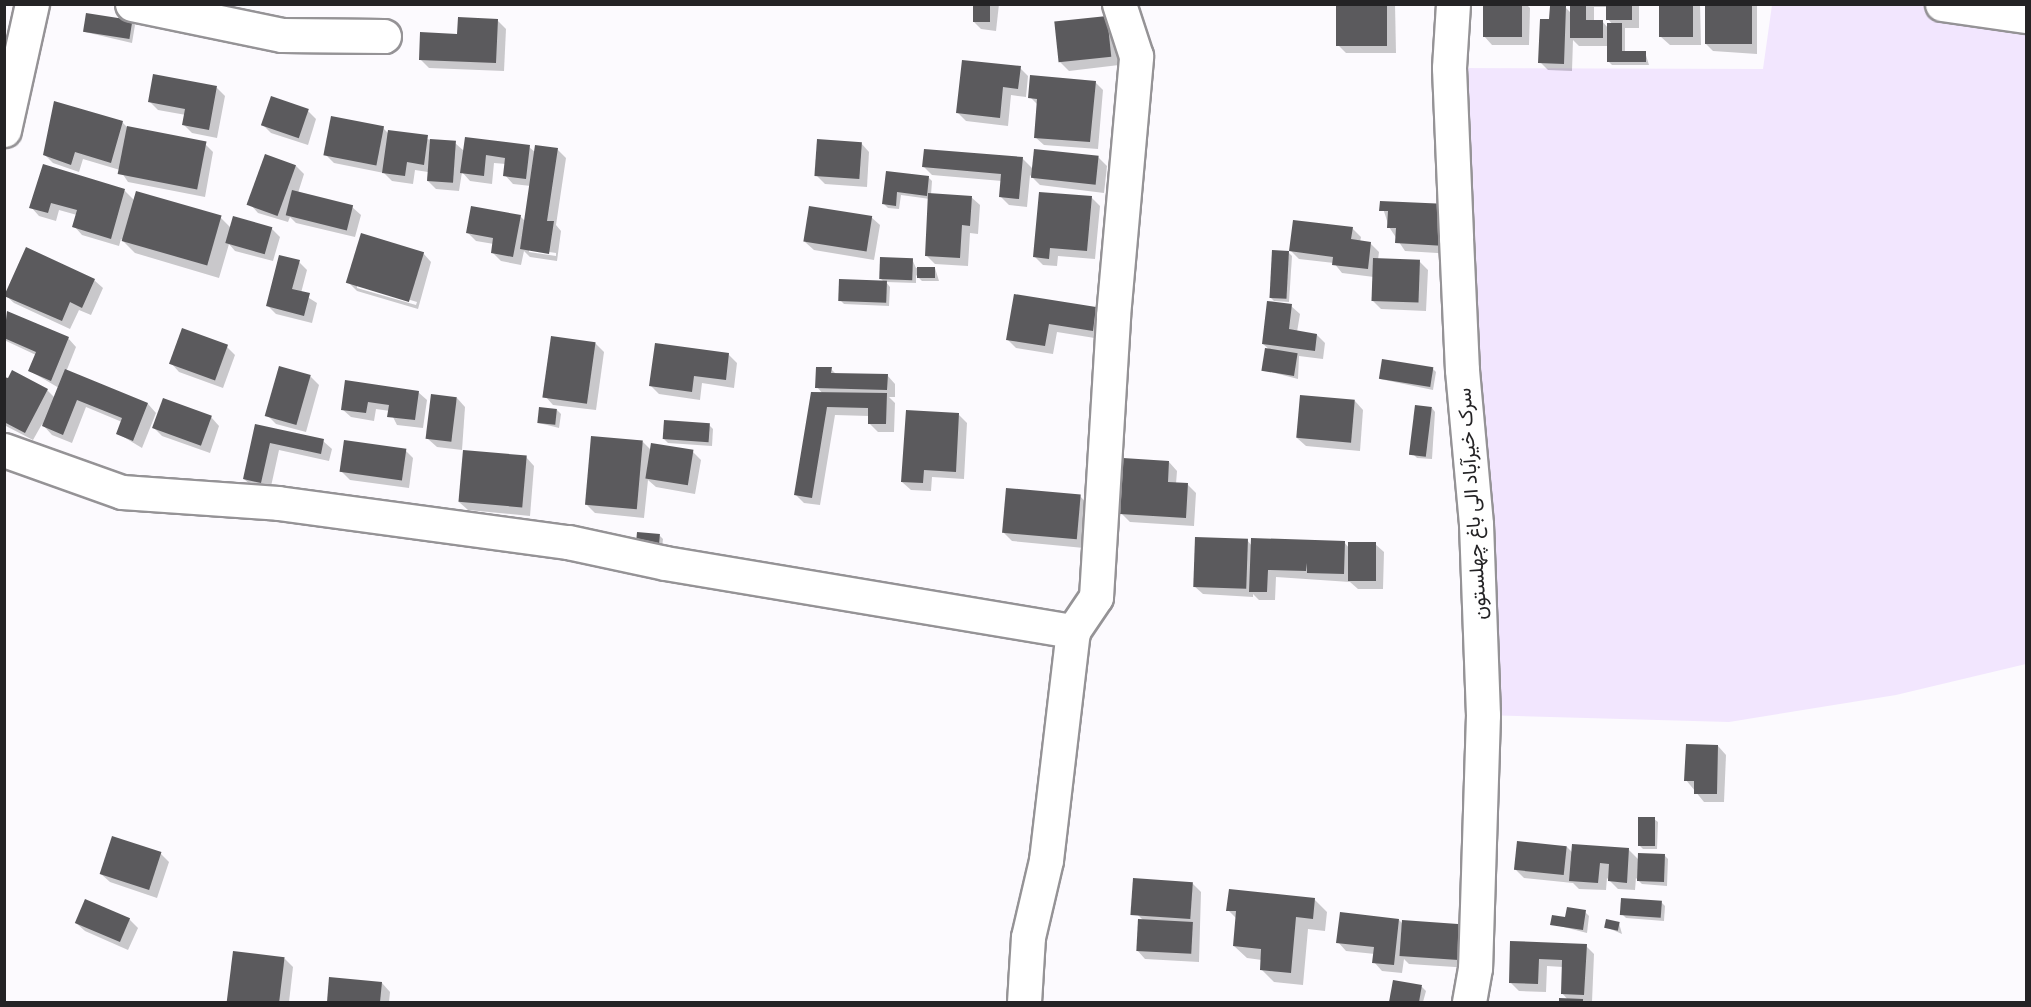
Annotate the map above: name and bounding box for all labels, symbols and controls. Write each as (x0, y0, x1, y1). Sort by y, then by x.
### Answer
street label: سرک خیرآباد الی باغ چهلستون (1451, 387, 1491, 621)

